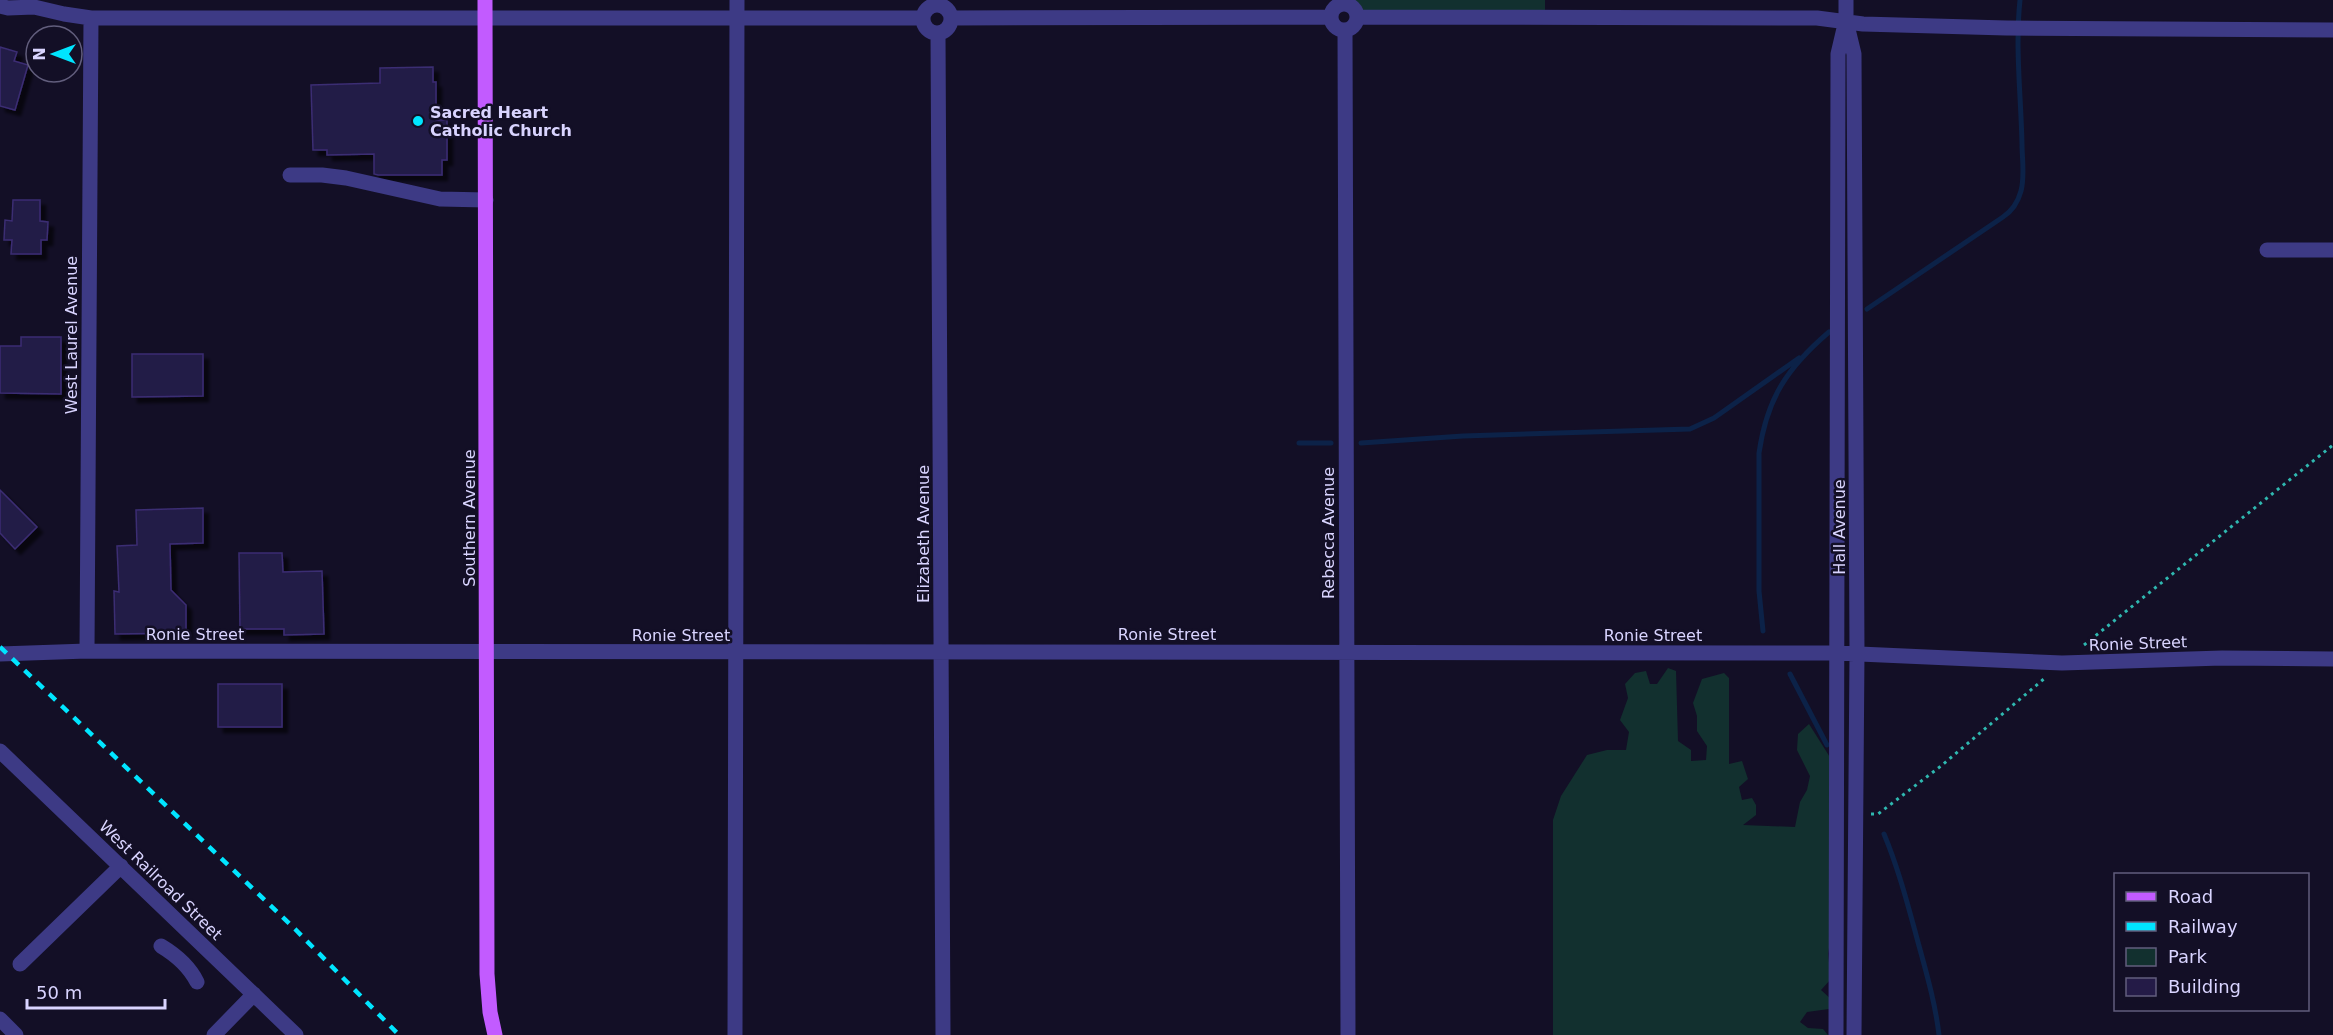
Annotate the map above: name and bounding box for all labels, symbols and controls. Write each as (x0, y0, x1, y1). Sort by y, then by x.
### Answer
north arrow (24, 24, 84, 84)
text: N (30, 47, 49, 61)
place label: Sacred Heart Catholic Church (430, 103, 572, 140)
marker: Sacred Heart Catholic Church (411, 114, 425, 128)
street label: West Laurel Avenue (62, 256, 81, 414)
street label: Southern Avenue (460, 449, 479, 587)
street label: Elizabeth Avenue (914, 465, 933, 603)
street label: Rebecca Avenue (1319, 467, 1338, 599)
street label: Hall Avenue (1830, 479, 1849, 575)
street label: Ronie Street (146, 625, 244, 644)
street label: Ronie Street (1118, 625, 1216, 644)
street label: Ronie Street (632, 626, 730, 645)
street label: Ronie Street (1604, 626, 1702, 645)
street label: Ronie Street (2089, 632, 2187, 655)
street label: West Railroad Street (95, 817, 226, 944)
legend (2114, 873, 2309, 1011)
text: Road (2168, 886, 2213, 907)
text: Railway (2168, 916, 2238, 937)
text: Park (2168, 946, 2207, 967)
scale bar (27, 972, 165, 1010)
text: Building (2168, 976, 2241, 997)
text: 50 m (36, 982, 82, 1003)

